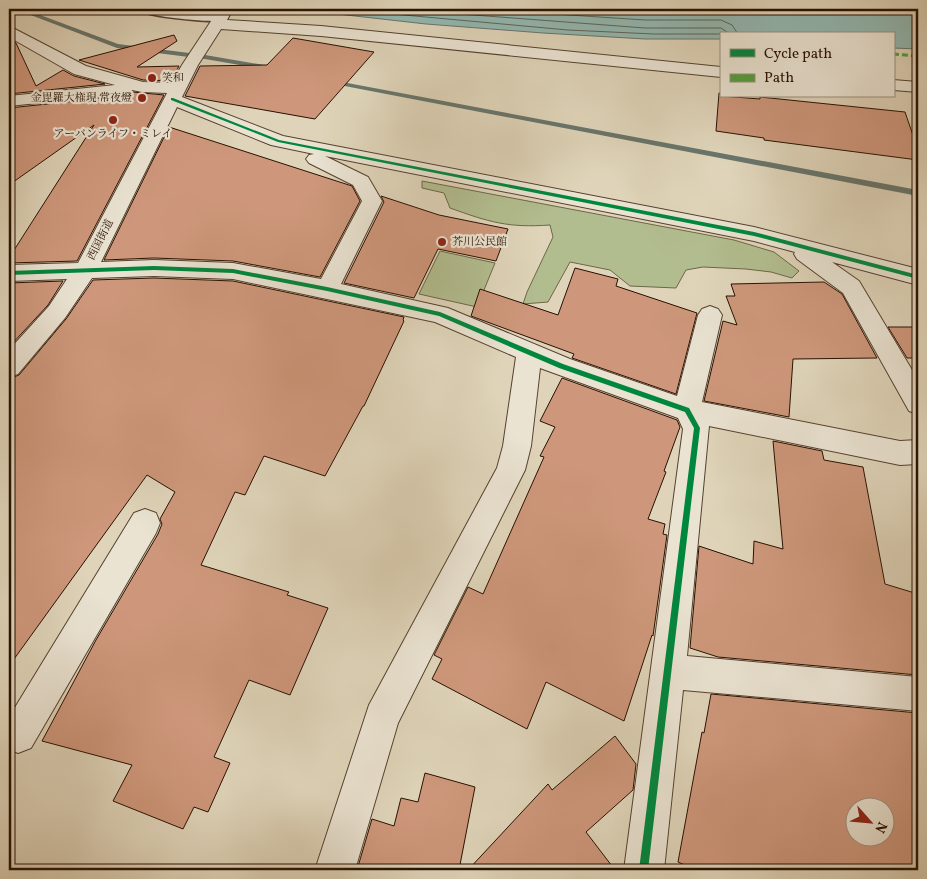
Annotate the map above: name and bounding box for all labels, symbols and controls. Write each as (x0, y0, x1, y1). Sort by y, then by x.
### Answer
legend (720, 32, 894, 98)
text: Cycle path (764, 44, 832, 65)
text: Path (764, 68, 794, 89)
place label: 笑和 (162, 71, 184, 86)
marker: 笑和 (146, 72, 158, 84)
place label: 金毘羅大権現 常夜燈 (31, 91, 132, 106)
marker: 金毘羅大権現 常夜燈 (136, 92, 148, 104)
marker: アーバンライフ・ミレイ (107, 114, 119, 126)
place label: アーバンライフ・ミレイ (54, 127, 172, 142)
street label: 西国街道 (84, 217, 118, 263)
place label: 芥川公民館 (452, 235, 507, 250)
marker: 芥川公民館 (436, 236, 448, 248)
north arrow (844, 796, 894, 846)
text: N (869, 818, 891, 836)

